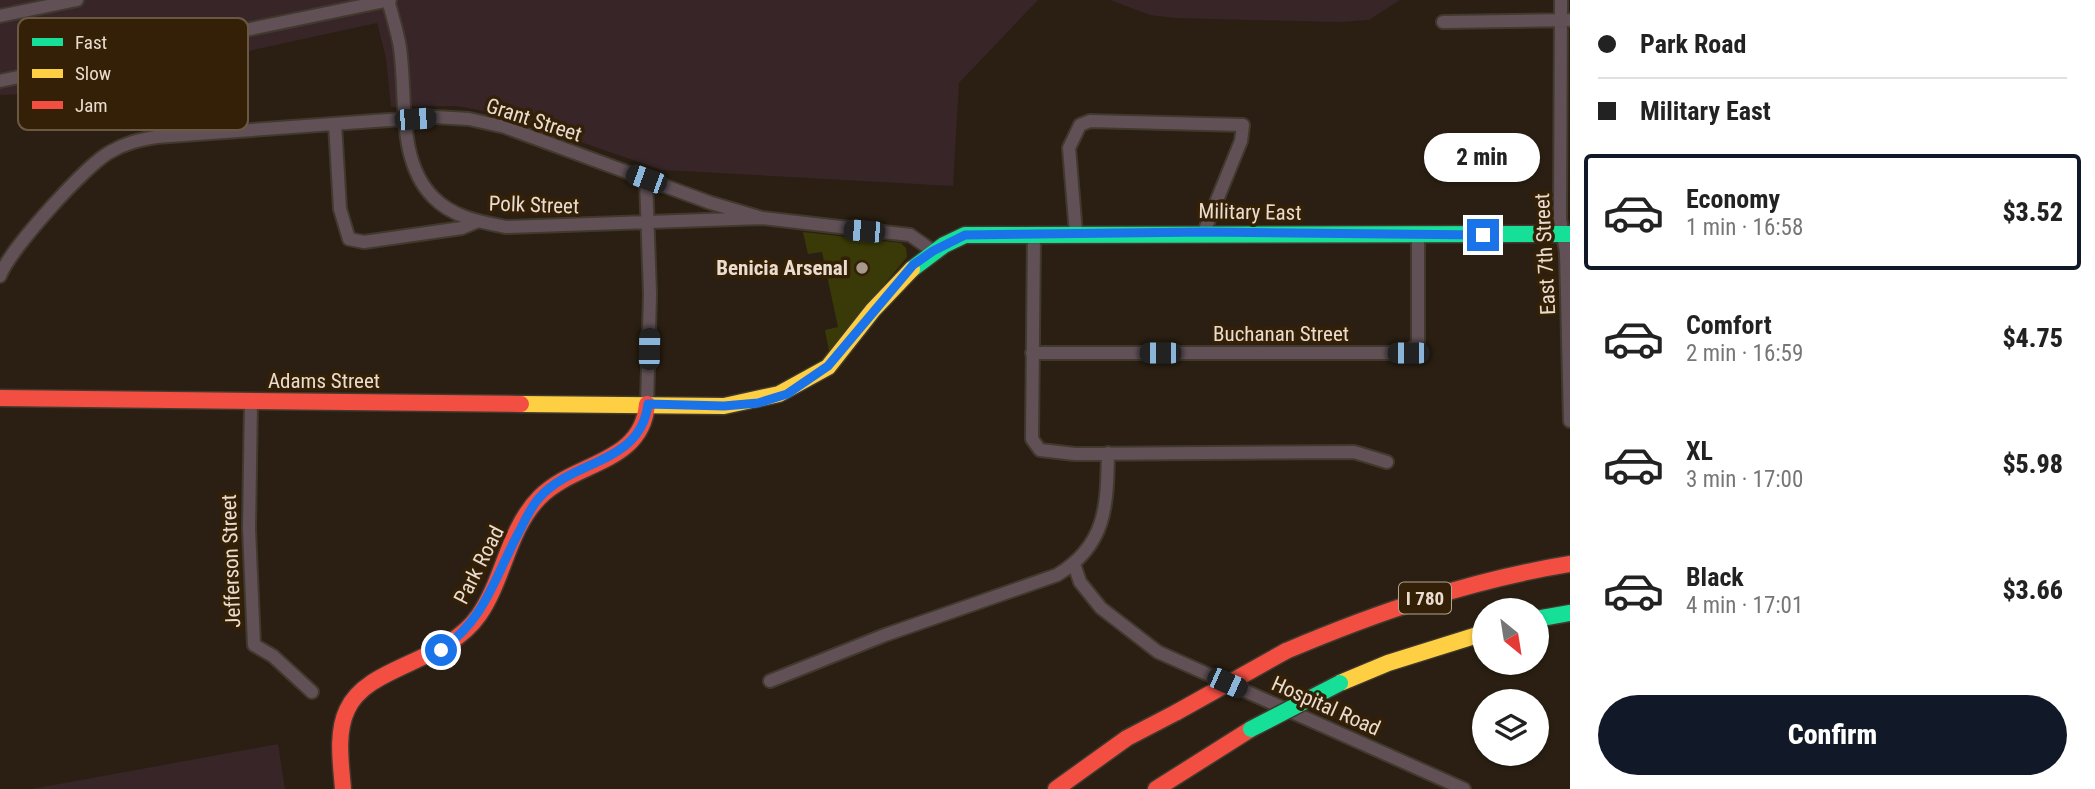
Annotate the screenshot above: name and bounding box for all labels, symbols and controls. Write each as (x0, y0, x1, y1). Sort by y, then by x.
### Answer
legend (18, 18, 248, 130)
text: Park Road (1640, 29, 1746, 59)
text: Fast (75, 31, 107, 54)
text: Slow (75, 62, 111, 85)
street label: Grant Street (483, 93, 585, 147)
text: Jam (75, 94, 108, 117)
text: Military East (1640, 96, 1771, 126)
car (394, 107, 437, 131)
callout: 2 min (1425, 134, 1541, 182)
text: 2 min (1456, 144, 1508, 171)
car (623, 162, 670, 196)
icon: car (1602, 181, 1665, 244)
text: Economy (1686, 184, 1780, 214)
street label: Polk Street (488, 191, 580, 219)
street label: East 7th Street (1530, 193, 1560, 315)
text: $3.52 (2002, 197, 2063, 227)
street label: Military East (1198, 199, 1302, 225)
text: 1 min · 16:58 (1686, 214, 1803, 241)
car (843, 219, 886, 243)
route end (1467, 219, 1499, 251)
place label: Benicia Arsenal (716, 256, 848, 280)
marker: Benicia Arsenal (854, 260, 870, 276)
icon: car (1602, 307, 1665, 370)
text: Comfort (1686, 310, 1772, 340)
street label: Buchanan Street (1213, 322, 1349, 346)
text: $4.75 (2002, 323, 2063, 353)
car (639, 328, 660, 370)
text: 2 min · 16:59 (1686, 340, 1803, 367)
car (1140, 343, 1182, 364)
car (1388, 343, 1430, 364)
street label: Adams Street (268, 369, 380, 393)
icon: car (1602, 433, 1665, 496)
text: XL (1686, 436, 1713, 466)
text: $5.98 (2002, 449, 2063, 479)
text: 3 min · 17:00 (1686, 466, 1803, 493)
street label: Jefferson Street (217, 494, 245, 628)
street label: Park Road (449, 522, 509, 608)
icon: car (1602, 559, 1665, 622)
text: Black (1686, 562, 1744, 592)
text: $3.66 (2002, 575, 2063, 605)
road number: I 780 (1399, 582, 1451, 614)
text: 4 min · 17:01 (1686, 592, 1803, 619)
north arrow (1472, 598, 1549, 676)
map controls (1472, 598, 1549, 766)
route start (425, 634, 457, 666)
car (1204, 665, 1251, 701)
street label: Hospital Road (1268, 671, 1384, 741)
button: layers (1472, 689, 1549, 766)
button: Confirm (1598, 695, 2067, 775)

